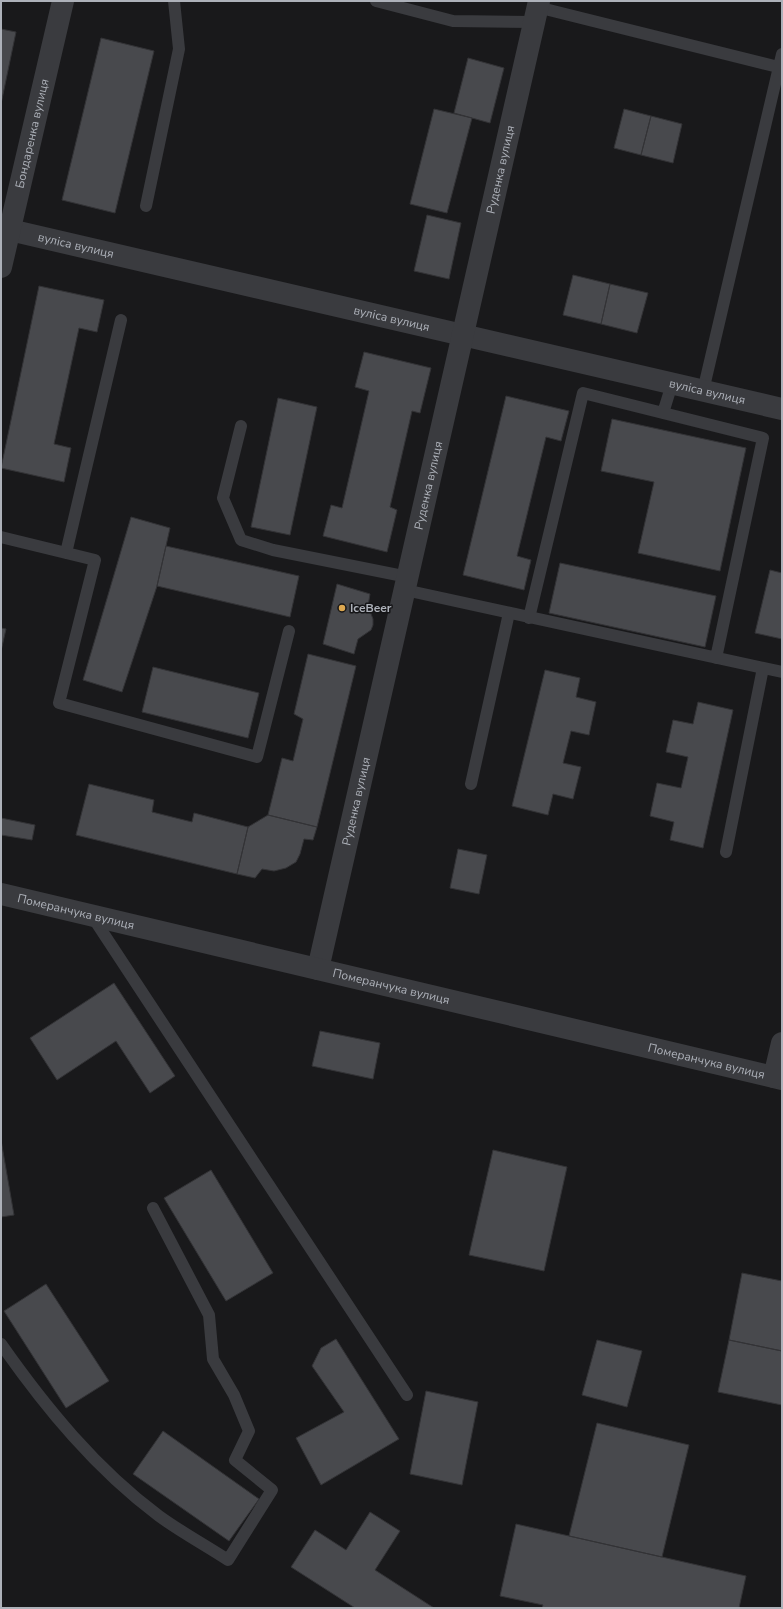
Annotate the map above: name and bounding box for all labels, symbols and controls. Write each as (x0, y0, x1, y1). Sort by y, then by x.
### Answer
street label: Бондаренка вулиця (12, 77, 53, 190)
street label: Руденка вулиця (483, 124, 518, 215)
street label: вуліса вулиця (36, 229, 116, 262)
street label: вуліса вулиця (352, 302, 431, 335)
street label: вуліса вулиця (668, 375, 747, 408)
street label: Руденка вулиця (411, 440, 446, 531)
place label: IceBeer (350, 600, 392, 616)
marker: IceBeer (337, 603, 347, 613)
street label: Руденка вулиця (338, 755, 374, 847)
street label: Померанчука вулиця (16, 890, 136, 933)
street label: Померанчука вулиця (331, 965, 451, 1008)
street label: Померанчука вулиця (646, 1040, 767, 1083)

